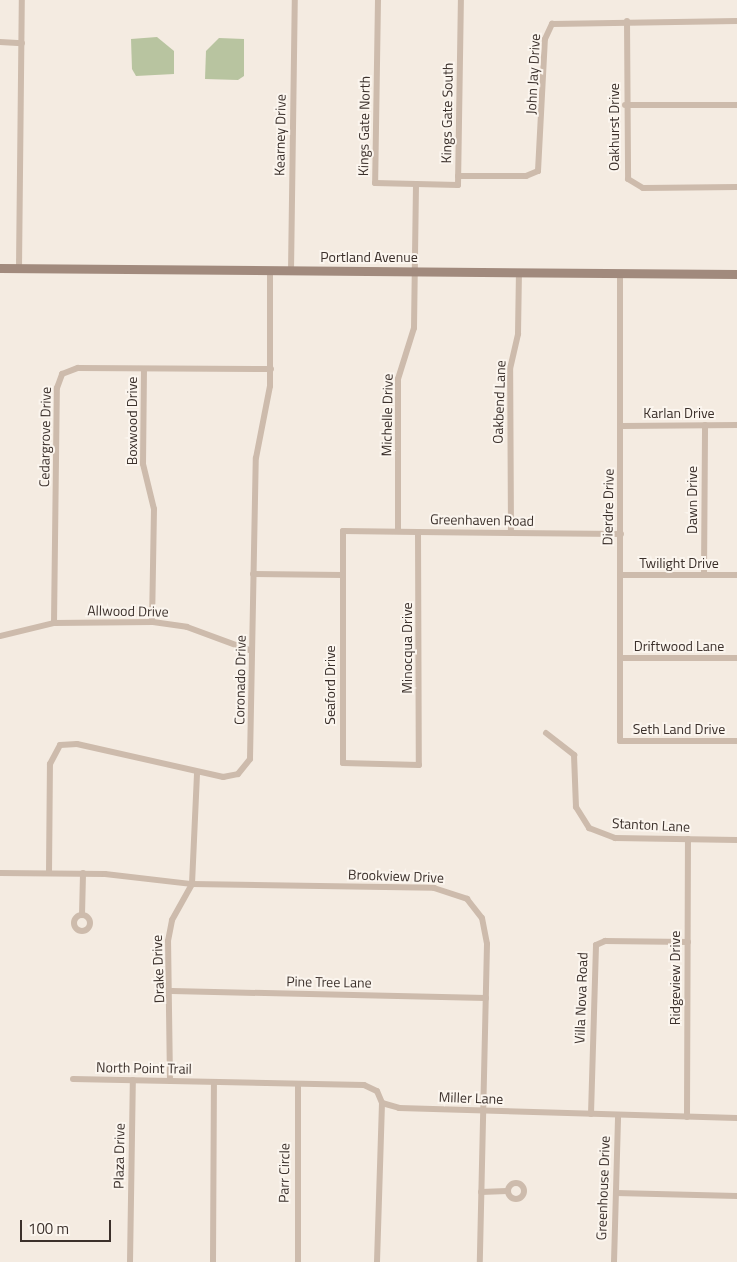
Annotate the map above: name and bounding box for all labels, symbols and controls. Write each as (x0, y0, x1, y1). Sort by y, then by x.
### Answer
street label: John Jay Drive (522, 33, 544, 115)
street label: Kings Gate South (438, 62, 456, 164)
street label: Kings Gate North (355, 76, 373, 176)
street label: Oakhurst Drive (606, 83, 622, 171)
street label: Kearney Drive (271, 94, 289, 176)
street label: Portland Avenue (320, 249, 418, 265)
street label: Oakbend Lane (489, 360, 509, 444)
street label: Michelle Drive (378, 373, 396, 457)
street label: Boxwood Drive (124, 377, 140, 465)
street label: Cedargrove Drive (36, 387, 54, 487)
street label: Karlan Drive (643, 405, 715, 421)
street label: Dawn Drive (684, 466, 700, 534)
street label: Dierdre Drive (599, 469, 617, 545)
street label: Greenhaven Road (430, 511, 534, 529)
street label: Twilight Drive (639, 555, 719, 571)
street label: Allwood Drive (87, 602, 169, 620)
street label: Minocqua Drive (399, 602, 415, 694)
street label: Coronado Drive (231, 635, 249, 725)
street label: Driftwood Lane (634, 638, 724, 654)
street label: Seaford Drive (322, 645, 338, 725)
street label: Seth Land Drive (633, 721, 725, 737)
street label: Stanton Lane (612, 815, 690, 835)
street label: Brookview Drive (348, 866, 444, 886)
street label: Ridgeview Drive (667, 931, 683, 1025)
street label: Drake Drive (148, 935, 168, 1003)
street label: Villa Nova Road (571, 952, 591, 1044)
street label: Pine Tree Lane (286, 973, 372, 991)
street label: North Point Trail (96, 1059, 192, 1077)
street label: Miller Lane (438, 1088, 504, 1108)
street label: Plaza Drive (110, 1123, 128, 1189)
street label: Greenhouse Drive (593, 1135, 613, 1241)
street label: Parr Circle (275, 1143, 293, 1203)
scale bar (22, 1210, 114, 1242)
text: 100 m (28, 1217, 69, 1240)

